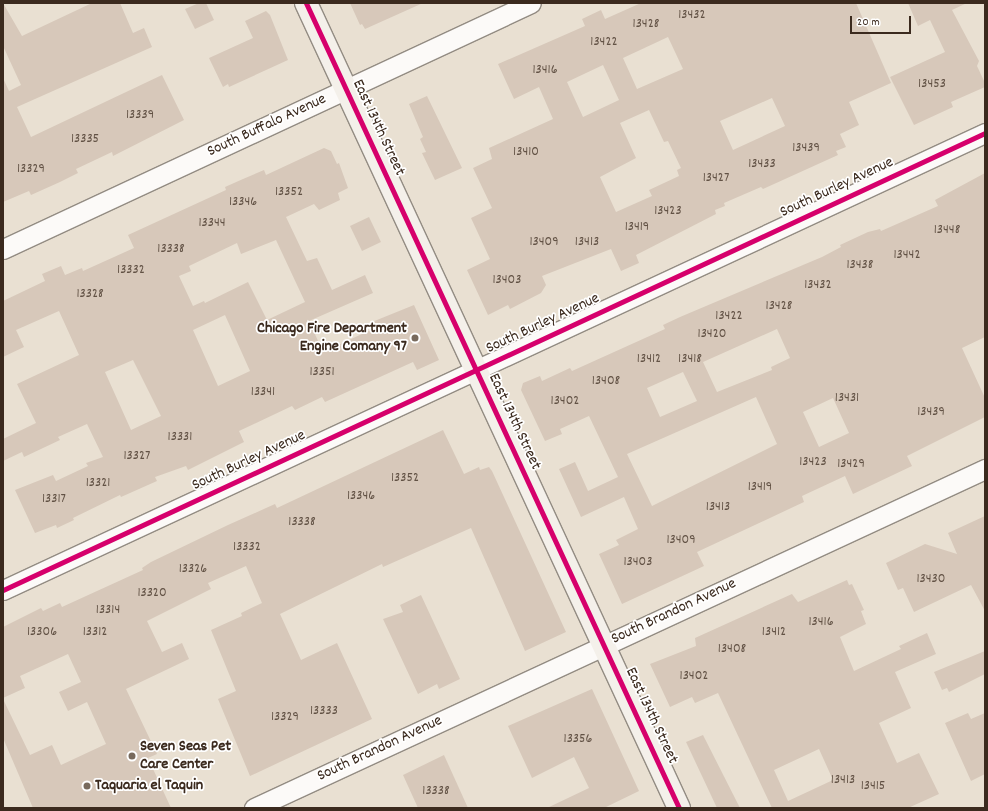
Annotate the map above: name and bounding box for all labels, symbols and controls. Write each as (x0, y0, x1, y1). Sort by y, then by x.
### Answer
house number: 13432 (678, 7, 706, 23)
scale bar (852, 8, 913, 34)
text: 20 m (857, 14, 880, 31)
house number: 13428 (633, 16, 659, 32)
house number: 13422 (590, 34, 618, 50)
house number: 13416 (532, 62, 558, 78)
house number: 13453 (918, 76, 946, 92)
street label: East 134th Street (347, 77, 409, 179)
street label: South Buffalo Avenue (204, 90, 330, 162)
house number: 13339 (126, 107, 154, 123)
house number: 13335 (71, 131, 99, 147)
house number: 13439 (792, 140, 820, 156)
house number: 13410 (513, 144, 539, 160)
street label: South Burley Avenue (777, 153, 897, 223)
house number: 13433 (748, 156, 776, 172)
house number: 13329 (17, 161, 45, 177)
house number: 13427 (703, 170, 729, 186)
house number: 13352 (275, 184, 303, 200)
house number: 13346 (229, 194, 257, 210)
house number: 13423 (654, 203, 682, 219)
house number: 13344 (198, 215, 226, 231)
house number: 13419 (625, 219, 649, 235)
house number: 13448 (934, 222, 960, 238)
house number: 13409 (529, 234, 559, 250)
house number: 13413 (575, 234, 599, 250)
house number: 13338 (157, 241, 185, 257)
house number: 13442 (893, 247, 921, 263)
house number: 13438 (847, 257, 873, 273)
house number: 13332 (117, 262, 145, 278)
house number: 13403 (493, 272, 521, 288)
house number: 13432 (804, 277, 832, 293)
house number: 13328 (76, 286, 104, 302)
street label: South Burley Avenue (483, 289, 603, 359)
house number: 13428 (766, 298, 792, 314)
house number: 13422 (715, 308, 743, 324)
place label: Chicago Fire Department Engine Comany 97 (257, 319, 407, 357)
house number: 13420 (698, 326, 726, 342)
marker: Chicago Fire Department Engine Comany 97 (410, 333, 420, 343)
house number: 13412 (637, 351, 661, 367)
house number: 13418 (678, 351, 702, 367)
house number: 13351 (309, 364, 335, 380)
street label: East 134th Street (483, 371, 545, 473)
house number: 13408 (592, 373, 620, 389)
house number: 13341 (251, 384, 275, 400)
house number: 13431 (835, 390, 859, 406)
house number: 13402 (551, 393, 579, 409)
house number: 13439 (917, 404, 945, 420)
street label: South Burley Avenue (189, 426, 309, 496)
house number: 13331 (168, 429, 192, 445)
house number: 13327 (124, 448, 150, 464)
house number: 13423 (799, 454, 827, 470)
house number: 13429 (837, 456, 865, 472)
house number: 13352 (391, 470, 419, 486)
house number: 13321 (86, 475, 110, 491)
house number: 13419 (748, 479, 772, 495)
house number: 13346 (347, 488, 375, 504)
house number: 13317 (42, 491, 66, 507)
house number: 13413 (706, 499, 730, 515)
house number: 13338 (288, 514, 316, 530)
house number: 13409 (666, 532, 696, 548)
house number: 13332 (233, 539, 261, 555)
house number: 13403 (624, 554, 652, 570)
house number: 13326 (179, 561, 207, 577)
house number: 13430 (917, 571, 945, 587)
street label: South Brandon Avenue (608, 575, 740, 649)
house number: 13320 (137, 585, 167, 601)
house number: 13314 (96, 602, 120, 618)
house number: 13416 (808, 614, 834, 630)
house number: 13306 (27, 624, 57, 640)
house number: 13312 (83, 624, 107, 640)
house number: 13412 (762, 624, 786, 640)
house number: 13408 (718, 641, 746, 657)
street label: East 134th Street (620, 665, 682, 767)
house number: 13402 (680, 668, 708, 684)
house number: 13333 (310, 703, 338, 719)
house number: 13329 (271, 709, 299, 725)
street label: South Brandon Avenue (314, 712, 446, 786)
house number: 13356 (564, 731, 592, 747)
place label: Seven Seas Pet Care Center (140, 737, 231, 775)
marker: Seven Seas Pet Care Center (127, 751, 137, 761)
house number: 13413 (831, 772, 855, 788)
place label: Taquaria el Taquin (95, 776, 203, 796)
house number: 13415 (861, 778, 885, 794)
marker: Taquaria el Taquin (82, 781, 92, 791)
house number: 13338 (422, 783, 450, 799)

